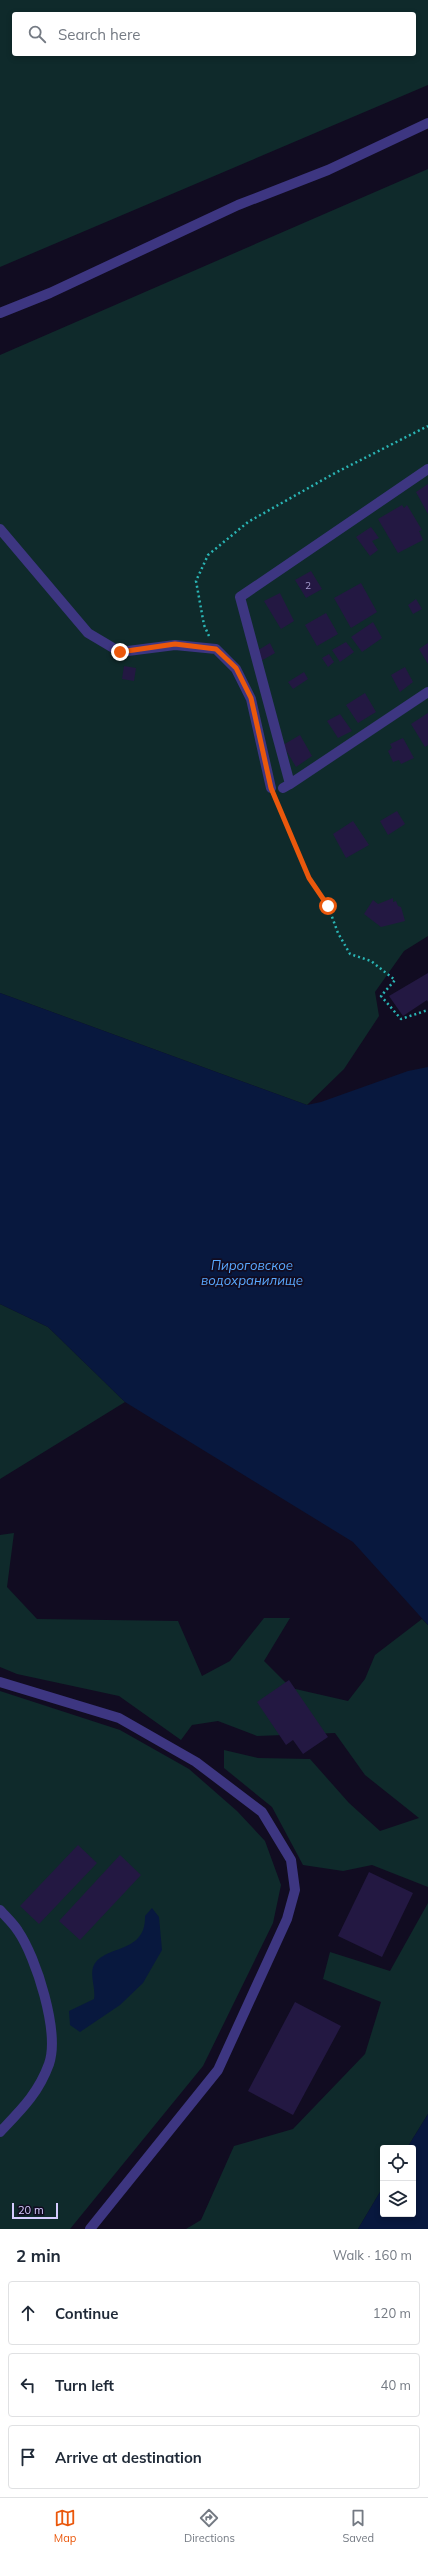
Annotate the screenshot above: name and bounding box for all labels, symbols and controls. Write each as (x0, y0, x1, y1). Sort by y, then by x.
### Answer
search box (12, 12, 416, 56)
icon: search (26, 23, 48, 45)
text: Search here (58, 25, 140, 44)
house number: 2 (305, 579, 311, 592)
route end (111, 643, 129, 661)
route start (319, 897, 337, 915)
water label: Пироговское водохранилище (201, 1257, 303, 1288)
map controls (380, 2145, 416, 2217)
button: locate (380, 2145, 416, 2181)
button: layers (380, 2181, 416, 2217)
scale bar (12, 2201, 58, 2220)
text: 20 m (18, 2203, 44, 2217)
text: 2 min (16, 2245, 61, 2266)
text: Walk · 160 m (333, 2247, 412, 2263)
icon: ahead (17, 2302, 39, 2324)
text: Continue (55, 2304, 118, 2323)
text: 120 m (373, 2305, 411, 2321)
icon: left (17, 2374, 39, 2396)
text: Turn left (55, 2376, 114, 2395)
text: 40 m (381, 2377, 411, 2393)
icon: arrive (17, 2446, 39, 2468)
text: Arrive at destination (55, 2448, 202, 2467)
tab: Map (54, 2507, 76, 2545)
tab: Directions (184, 2507, 235, 2545)
tab: Saved (342, 2507, 374, 2545)

